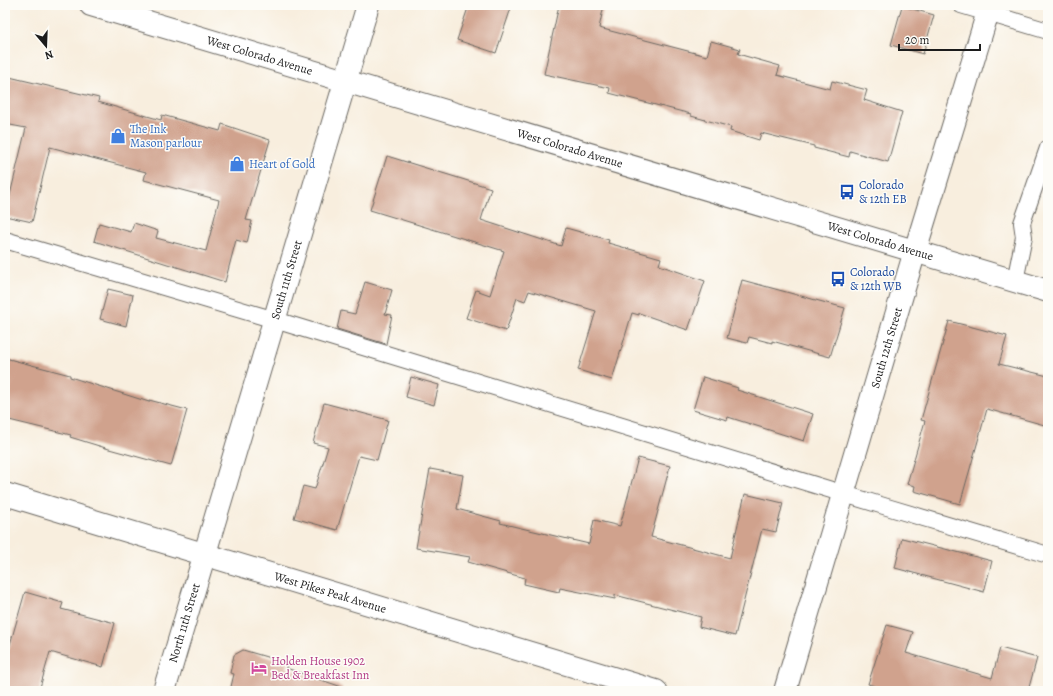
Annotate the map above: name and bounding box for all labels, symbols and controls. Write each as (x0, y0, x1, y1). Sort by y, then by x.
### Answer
north arrow (26, 26, 66, 66)
scale bar (899, 26, 980, 52)
street label: West Colorado Avenue (204, 32, 315, 79)
text: 20 m (905, 32, 929, 48)
text: N (43, 47, 55, 63)
place label: The Ink Mason parlour (130, 121, 202, 151)
street label: West Colorado Avenue (514, 125, 625, 172)
shop icon: The Ink Mason parlour (109, 127, 127, 145)
shop icon: Heart of Gold (228, 155, 246, 173)
place label: Heart of Gold (249, 156, 316, 172)
place label: Colorado & 12th EB (859, 177, 907, 207)
bus stop icon: Colorado & 12th EB (838, 183, 856, 201)
street label: West Colorado Avenue (825, 217, 935, 264)
street label: South 11th Street (267, 238, 306, 321)
place label: Colorado & 12th WB (850, 264, 902, 294)
bus stop icon: Colorado & 12th WB (829, 270, 847, 288)
street label: South 12th Street (867, 305, 906, 390)
street label: West Pikes Peak Avenue (271, 568, 388, 617)
street label: North 11th Street (165, 581, 204, 665)
place label: Holden House 1902 Bed & Breakfast Inn (271, 653, 370, 683)
hotel icon: Holden House 1902 Bed & Breakfast Inn (250, 659, 268, 677)

